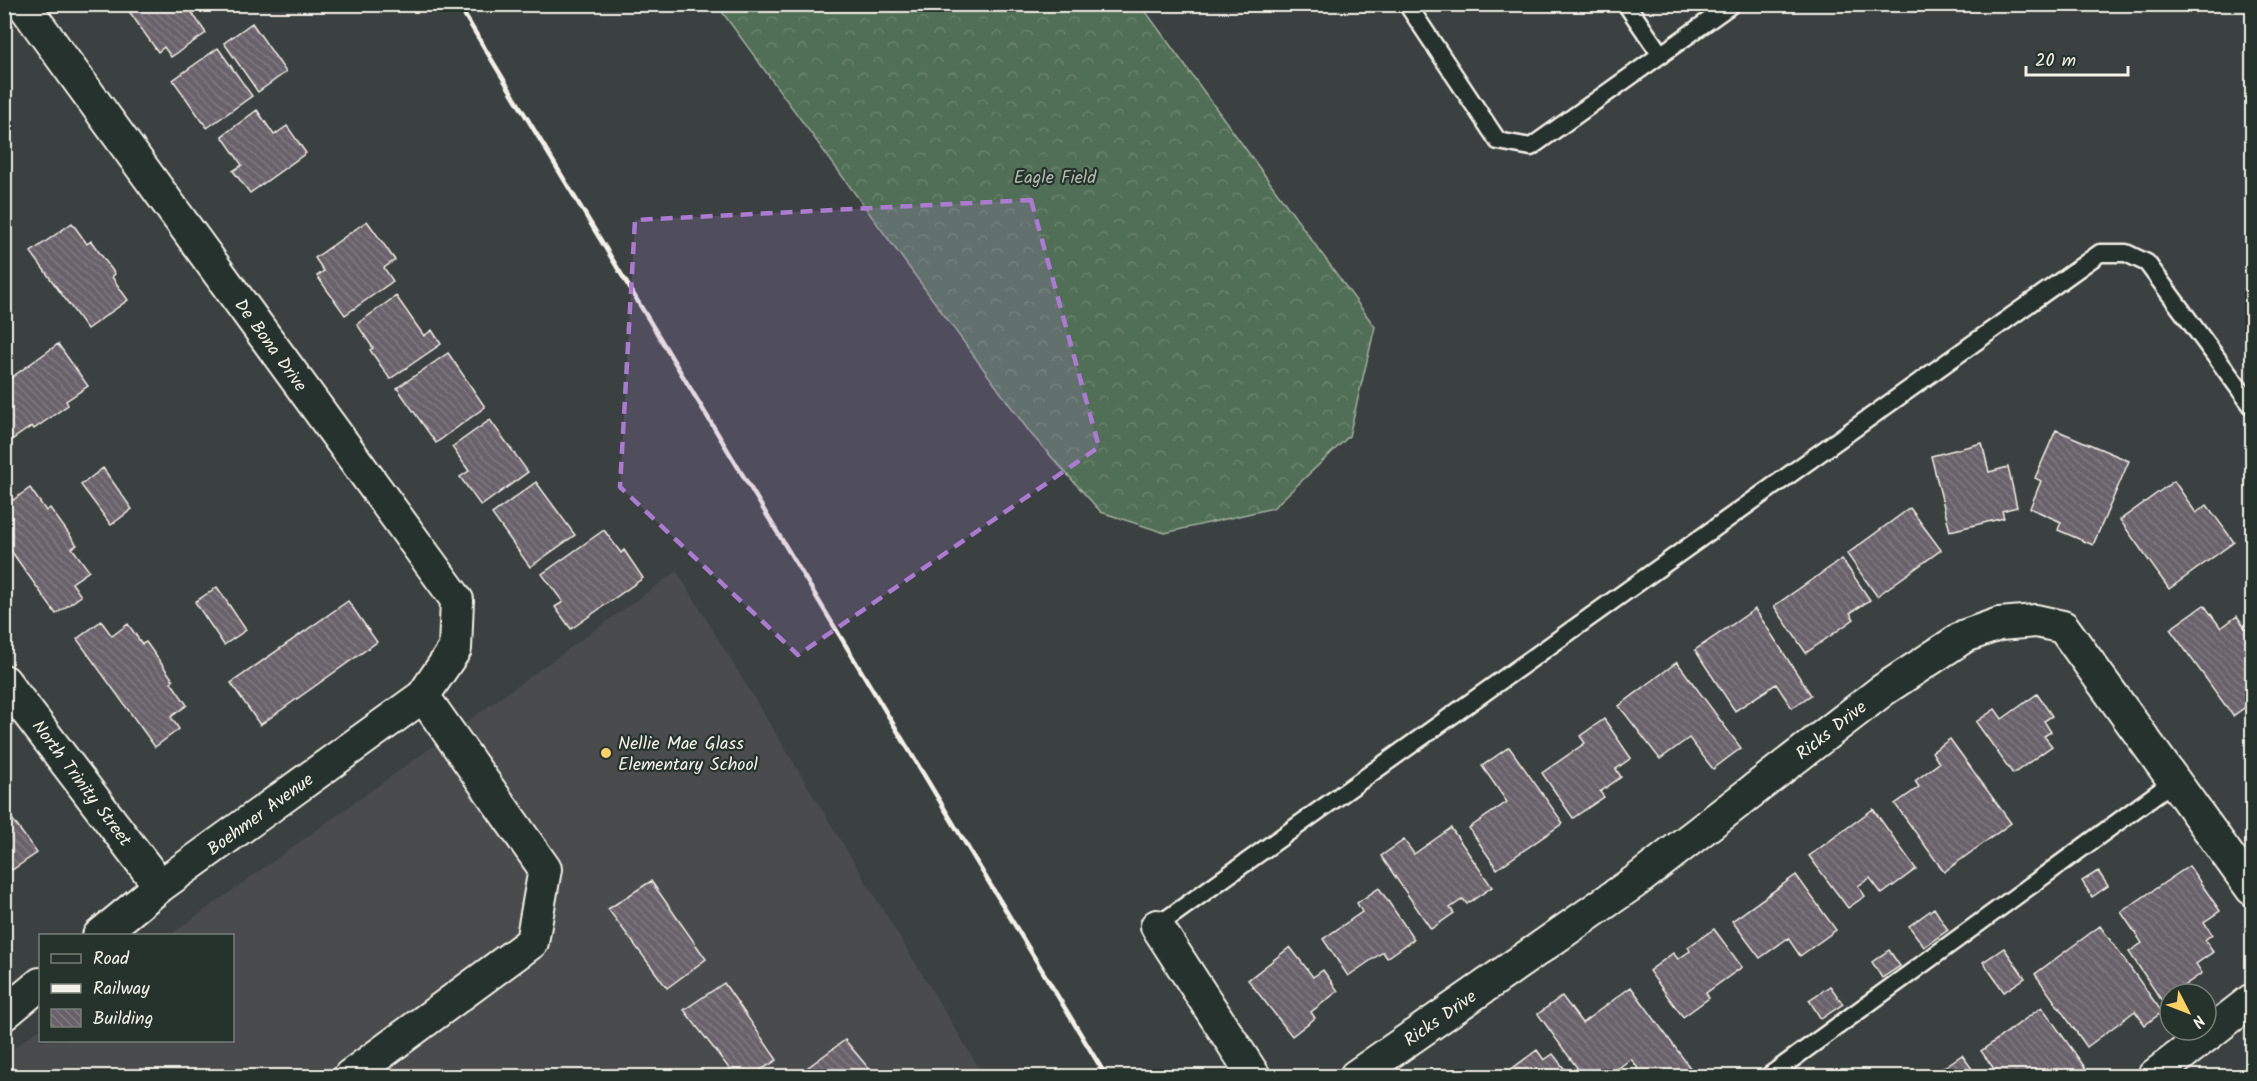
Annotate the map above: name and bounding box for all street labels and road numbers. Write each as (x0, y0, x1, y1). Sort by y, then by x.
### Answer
street label: De Bona Drive (226, 293, 314, 399)
street label: Ricks Drive (1790, 694, 1874, 768)
street label: North Trinity Street (23, 714, 139, 854)
street label: Boehmer Avenue (201, 766, 320, 864)
street label: Ricks Drive (1398, 983, 1483, 1055)

